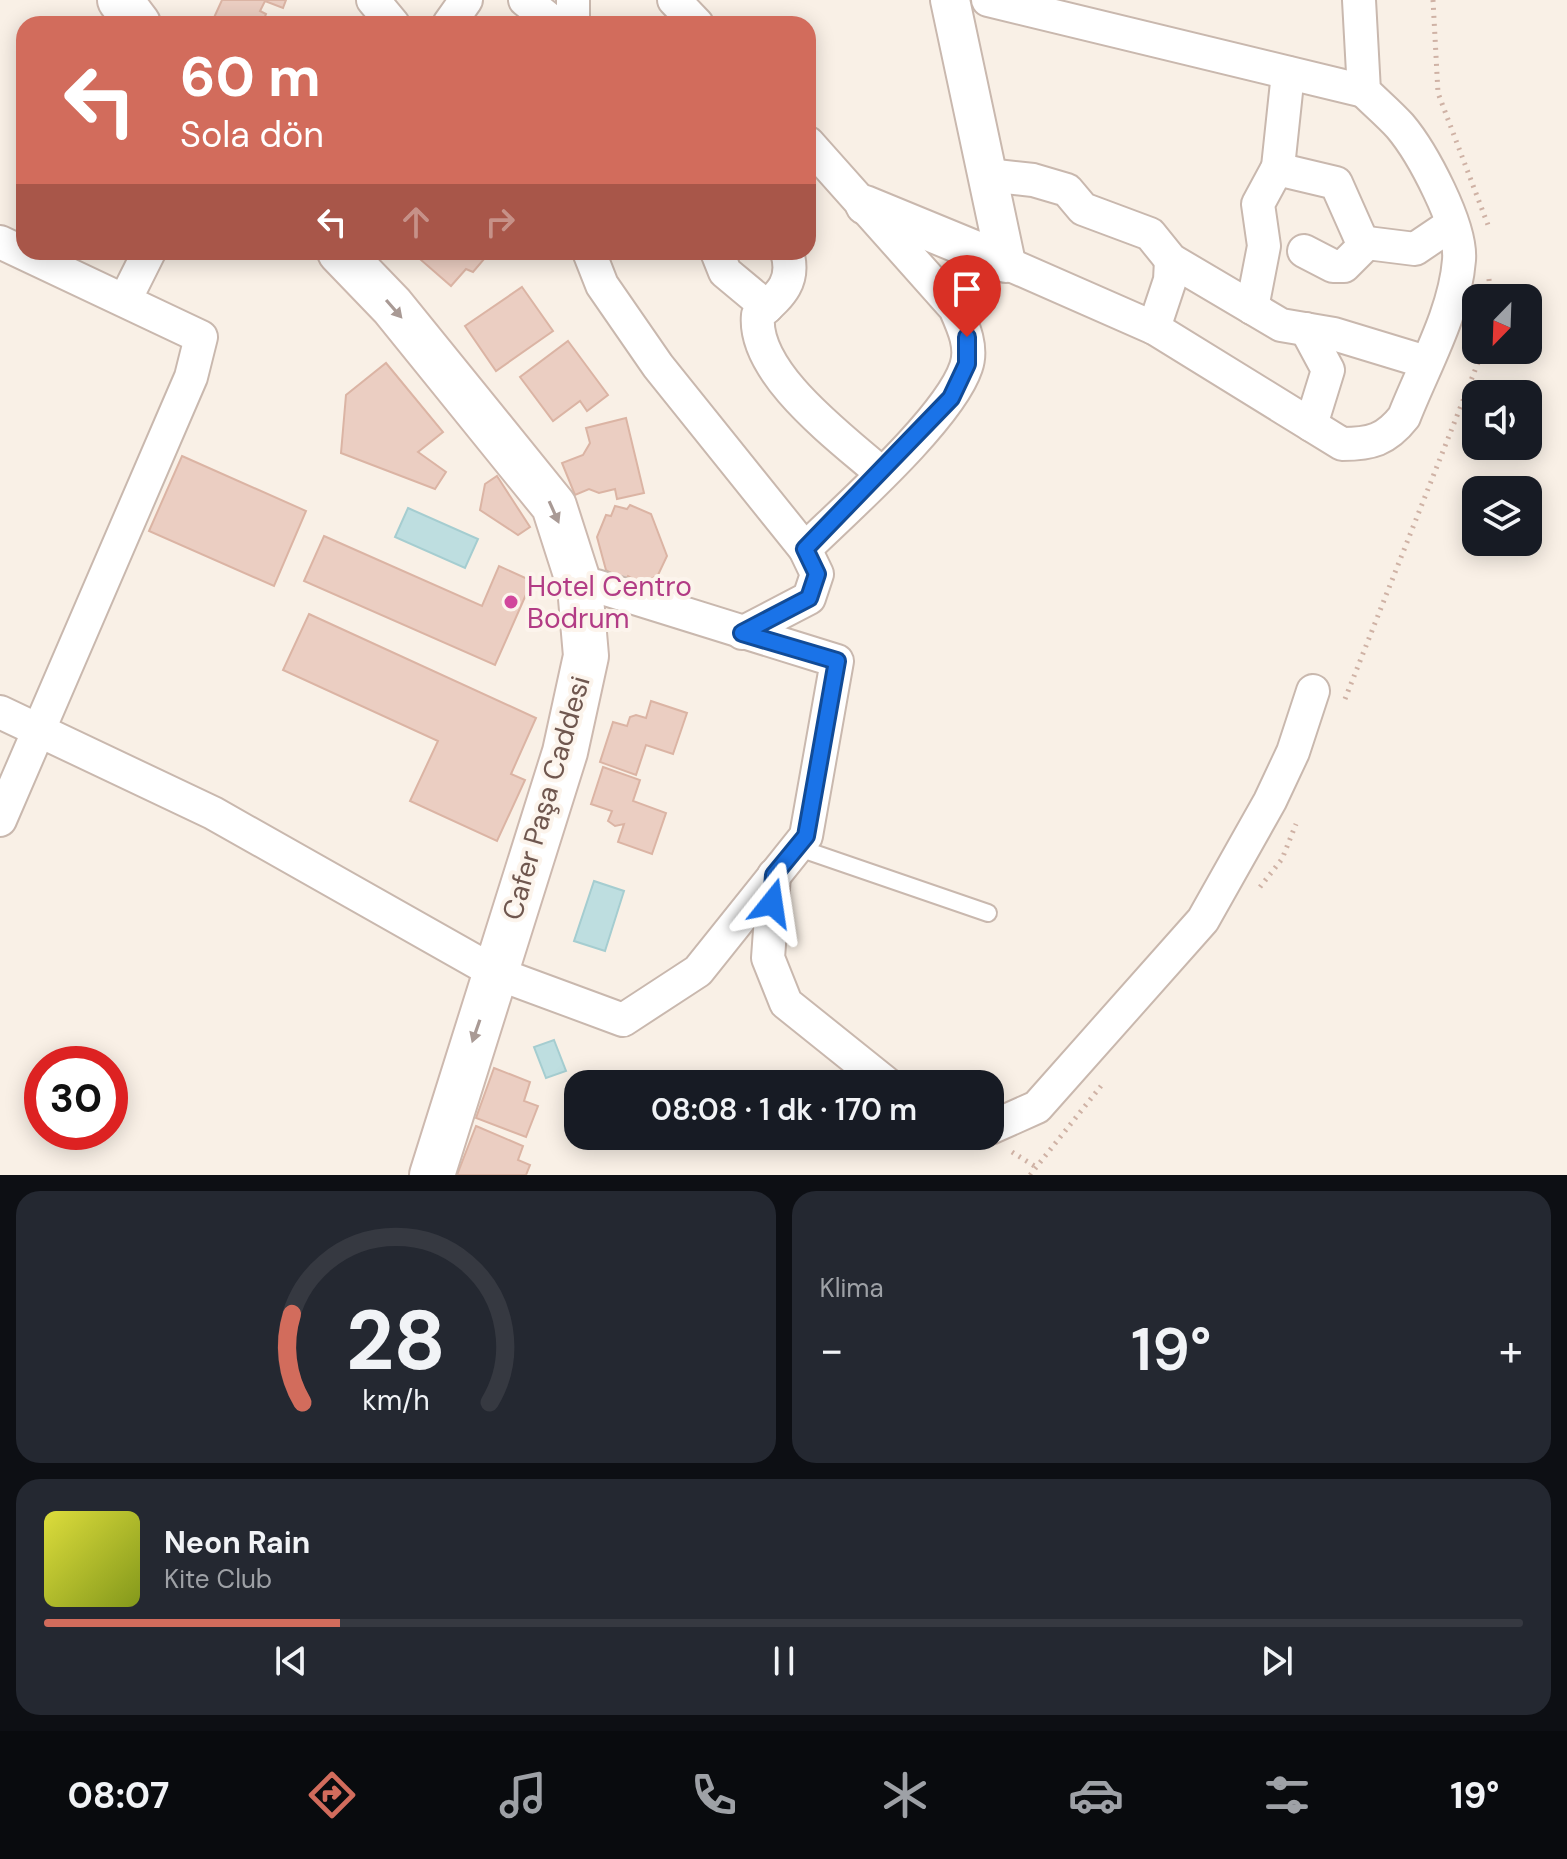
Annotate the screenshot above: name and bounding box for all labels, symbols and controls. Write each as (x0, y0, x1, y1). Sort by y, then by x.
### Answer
text: 60 m (180, 40, 321, 113)
icon: left (48, 48, 152, 152)
text: Sola dön (180, 111, 324, 158)
icon: left (310, 200, 354, 244)
icon: ahead (394, 200, 438, 244)
icon: right (478, 200, 522, 244)
pin (933, 255, 1001, 337)
icon: arrive (945, 267, 989, 311)
north arrow (1462, 284, 1542, 364)
map controls (1462, 284, 1542, 556)
one-way arrow (385, 298, 402, 318)
button: sound (1462, 380, 1542, 460)
button: layers (1462, 476, 1542, 556)
one-way arrow (548, 501, 561, 524)
place label: Hotel Centro Bodrum (527, 568, 692, 637)
marker: Hotel Centro Bodrum (502, 593, 520, 611)
street label: Cafer Paşa Caddesi (493, 672, 599, 924)
position arrow (730, 861, 814, 945)
one-way arrow (469, 1020, 481, 1044)
speed limit sign: 30 (24, 1046, 128, 1150)
text: 08:08 · 1 dk · 170 m (651, 1090, 917, 1129)
text: Klima (820, 1271, 884, 1305)
text: 28 (346, 1286, 446, 1395)
text: 19° (1131, 1310, 1211, 1389)
text: − (820, 1321, 844, 1379)
text: + (1499, 1321, 1523, 1379)
text: km/h (362, 1382, 430, 1419)
text: Neon Rain (164, 1523, 310, 1562)
text: Kite Club (164, 1562, 272, 1596)
icon: previous (269, 1639, 313, 1683)
icon: pause (762, 1639, 806, 1683)
icon: next (1255, 1639, 1299, 1683)
icon: directions (304, 1767, 360, 1823)
icon: music (495, 1767, 551, 1823)
icon: phone (686, 1767, 742, 1823)
icon: climate (877, 1767, 933, 1823)
icon: car (1068, 1767, 1124, 1823)
icon: filters (1259, 1767, 1315, 1823)
text: 08:07 (68, 1772, 169, 1819)
text: 19° (1450, 1772, 1499, 1819)

